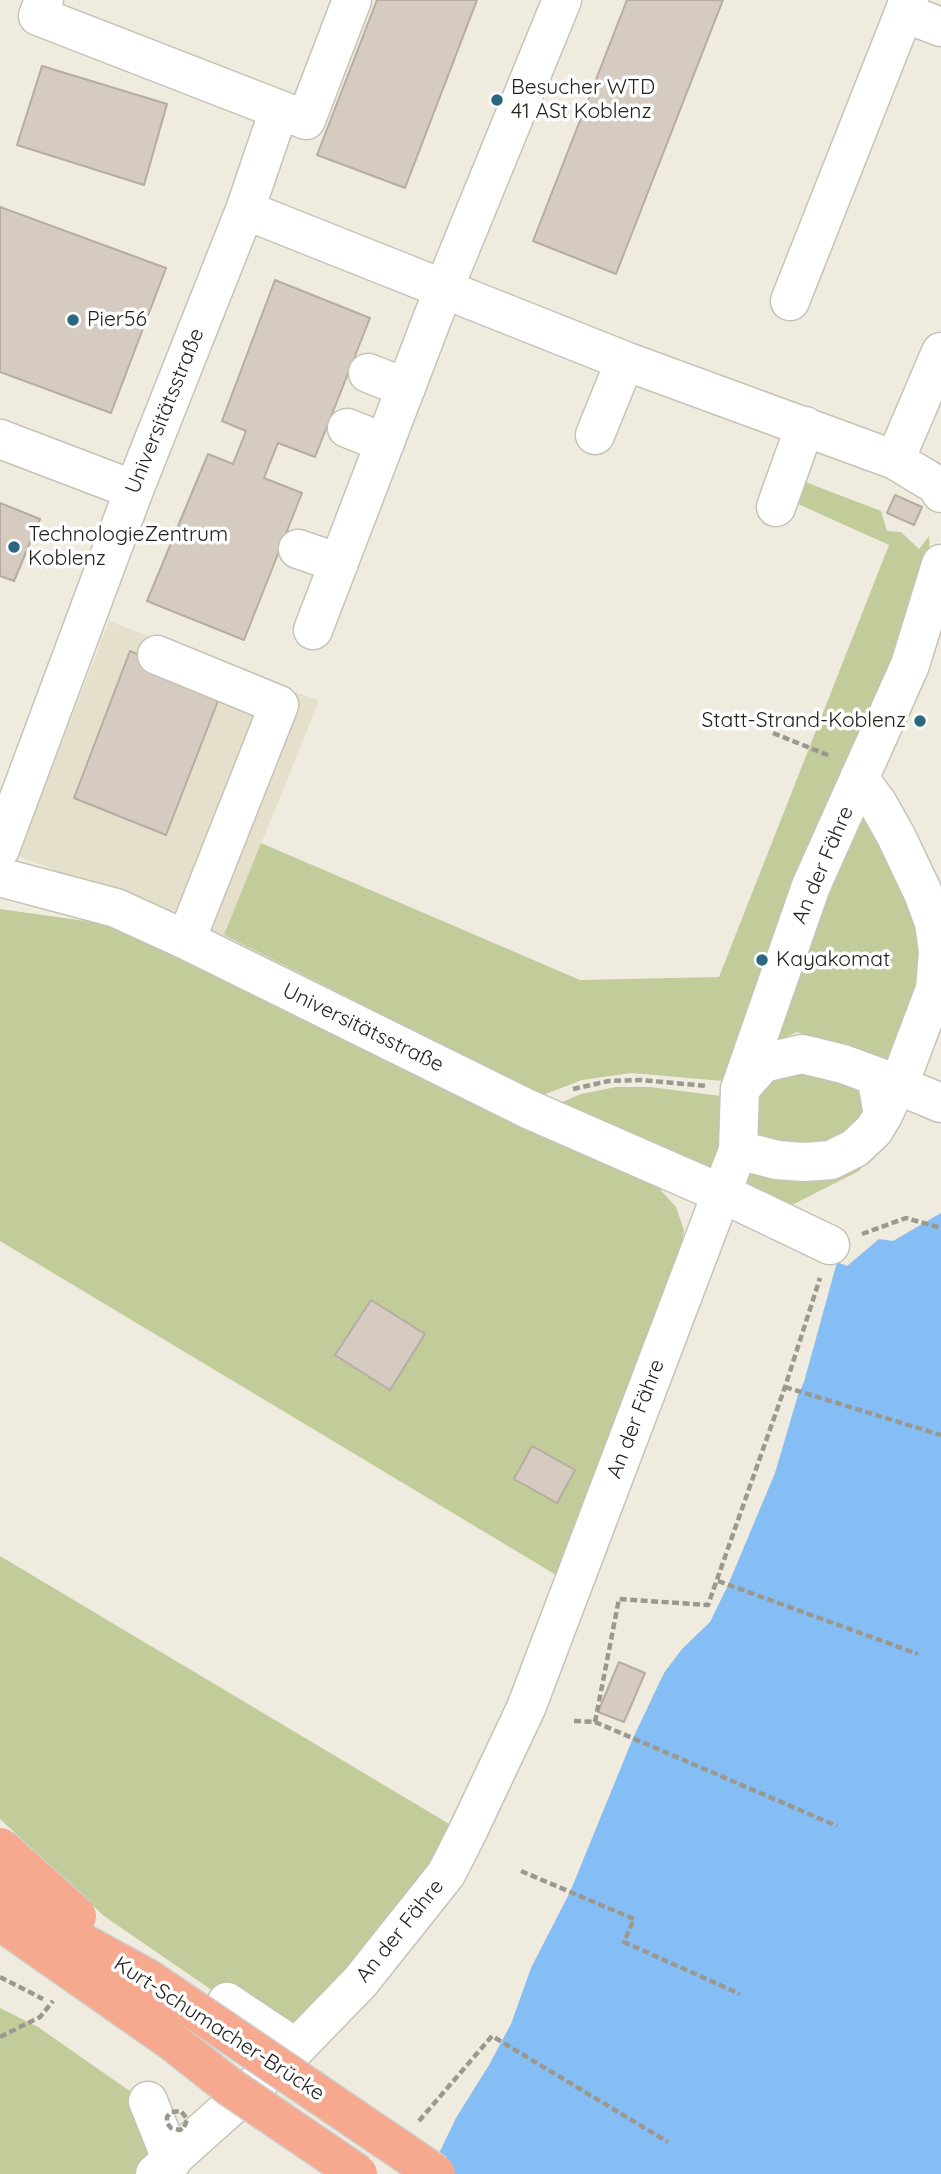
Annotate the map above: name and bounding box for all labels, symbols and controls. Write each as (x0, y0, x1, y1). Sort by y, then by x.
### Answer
place label: Besucher WTD 41 ASt Koblenz (511, 75, 655, 125)
marker: Besucher WTD 41 ASt Koblenz (489, 92, 505, 108)
place label: Pier56 (87, 307, 147, 333)
marker: Pier56 (65, 312, 81, 328)
street label: Universitätsstraße (120, 325, 210, 497)
place label: TechnologieZentrum Koblenz (28, 522, 228, 572)
marker: TechnologieZentrum Koblenz (6, 539, 22, 555)
place label: Statt-Strand-Koblenz (702, 708, 906, 734)
marker: Statt-Strand-Koblenz (912, 713, 928, 729)
street label: An der Fähre (787, 802, 859, 928)
place label: Kayakomat (776, 947, 890, 973)
marker: Kayakomat (754, 952, 770, 968)
street label: Universitätsstraße (278, 978, 448, 1078)
street label: An der Fähre (602, 1356, 670, 1482)
street label: An der Fähre (351, 1874, 449, 1988)
street label: Kurt-Schumacher-Brücke (109, 1951, 329, 2107)

